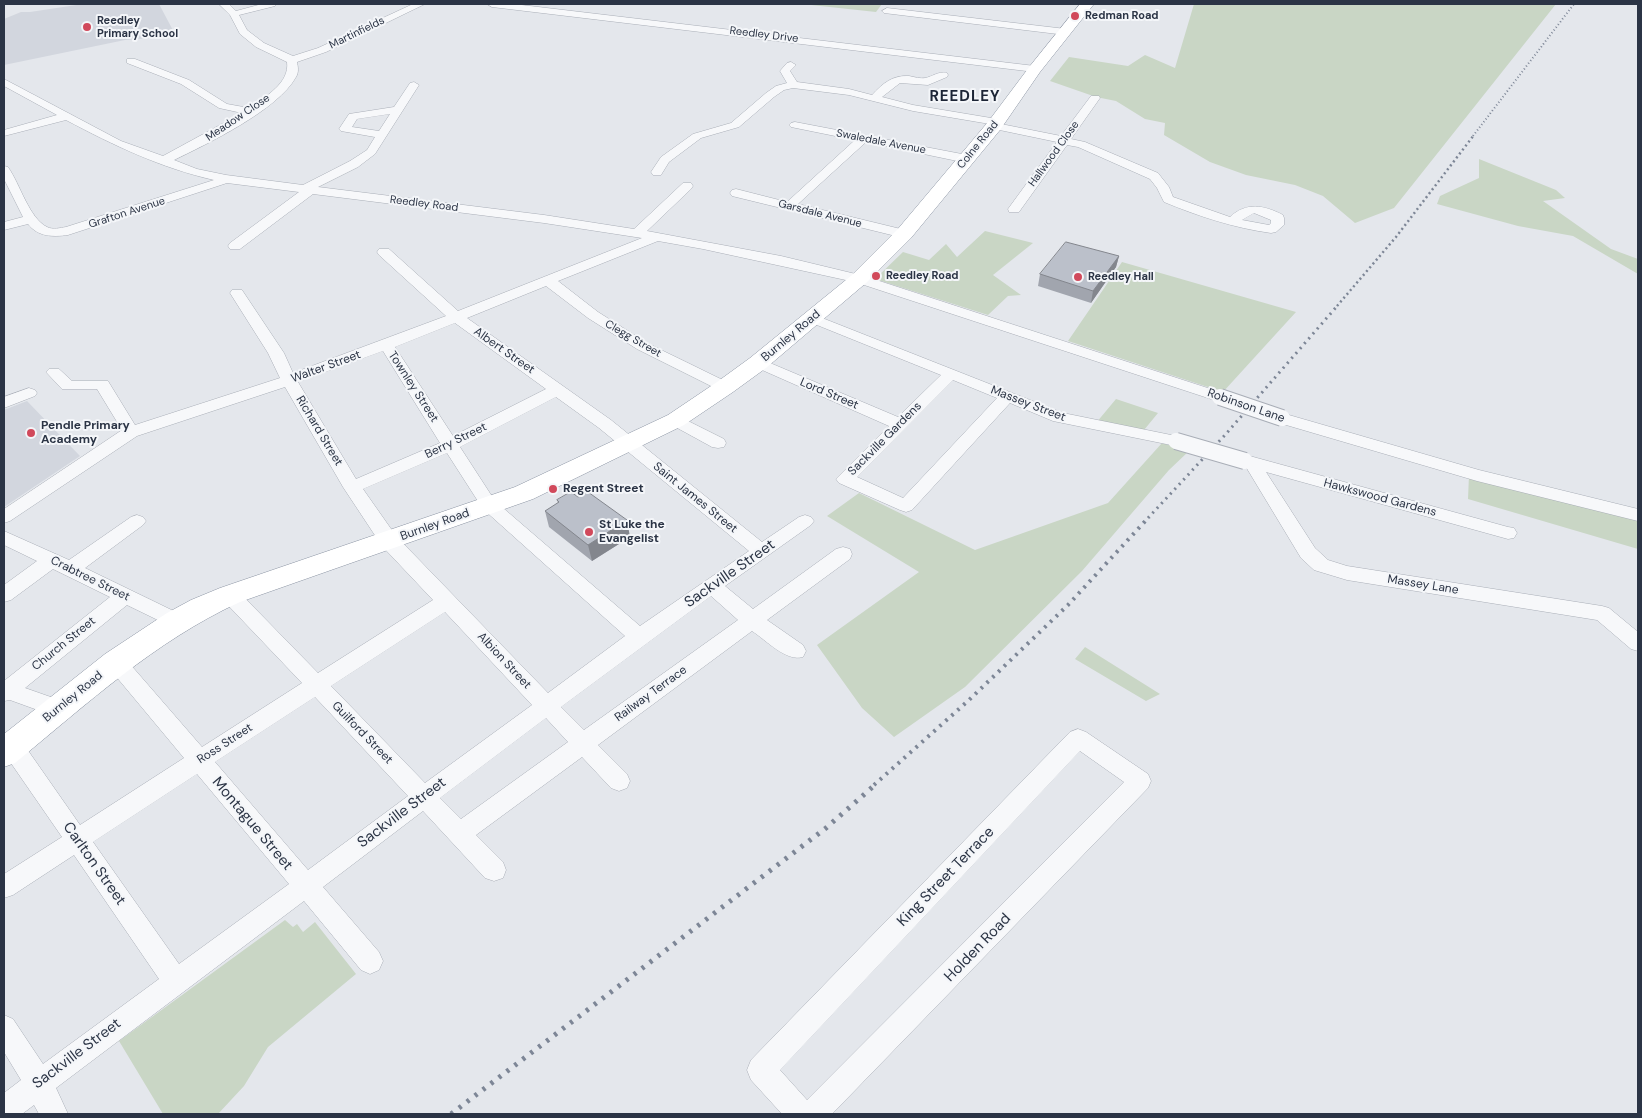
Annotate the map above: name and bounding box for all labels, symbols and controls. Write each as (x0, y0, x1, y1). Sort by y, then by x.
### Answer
place label: Redman Road (1085, 9, 1159, 23)
marker: Redman Road (1069, 10, 1081, 22)
place label: Reedley Primary School (97, 14, 178, 40)
street label: Martinfields (327, 14, 387, 52)
marker: Reedley Primary School (81, 21, 93, 33)
street label: Reedley Drive (729, 24, 799, 46)
district label: REEDLEY (929, 88, 1001, 106)
street label: Meadow Close (203, 92, 273, 144)
street label: Colne Road (955, 118, 1001, 172)
street label: Hallwood Close (1026, 119, 1082, 189)
street label: Swaledale Avenue (835, 127, 927, 157)
street label: Reedley Road (389, 193, 459, 215)
street label: Grafton Avenue (87, 194, 167, 232)
street label: Garsdale Avenue (777, 197, 863, 231)
place label: Reedley Road (886, 269, 959, 283)
marker: Reedley Road (870, 270, 882, 282)
place label: Reedley Hall (1088, 270, 1154, 284)
marker: Reedley Hall (1072, 271, 1084, 283)
street label: Burnley Road (759, 307, 823, 365)
street label: Clegg Street (602, 318, 664, 360)
street label: Albert Street (471, 325, 537, 377)
street label: Walter Street (289, 348, 363, 386)
street label: Townley Street (385, 349, 441, 425)
street label: Lord Street (798, 375, 860, 413)
street label: Massey Street (988, 383, 1068, 425)
street label: Robinson Lane (1205, 386, 1287, 426)
street label: Richard Street (292, 393, 346, 469)
street label: Sackville Gardens (845, 399, 925, 479)
place label: Pendle Primary Academy (41, 419, 130, 447)
street label: Berry Street (423, 420, 489, 462)
marker: Pendle Primary Academy (25, 427, 37, 439)
street label: Saint James Street (650, 460, 740, 536)
street label: Hawkswood Gardens (1322, 476, 1438, 520)
place label: Regent Street (563, 482, 644, 496)
marker: Regent Street (547, 483, 559, 495)
street label: Burnley Road (398, 506, 472, 544)
place label: St Luke the Evangelist (599, 518, 665, 546)
marker: St Luke the Evangelist (583, 526, 595, 538)
street label: Sackville Street (681, 536, 779, 612)
street label: Crabtree Street (48, 554, 132, 604)
street label: Massey Lane (1386, 572, 1460, 598)
street label: Church Street (29, 614, 99, 674)
street label: Albion Street (474, 630, 534, 692)
street label: Railway Terrace (612, 663, 690, 725)
street label: Burnley Road (40, 669, 106, 725)
street label: Guilford Street (329, 699, 395, 767)
street label: Ross Street (195, 721, 255, 767)
street label: Montague Street (208, 774, 296, 874)
street label: Sackville Street (354, 774, 450, 852)
street label: Carlton Street (59, 819, 129, 909)
street label: King Street Terrace (894, 823, 998, 931)
street label: Holden Road (941, 910, 1015, 986)
street label: Sackville Street (29, 1015, 125, 1093)

